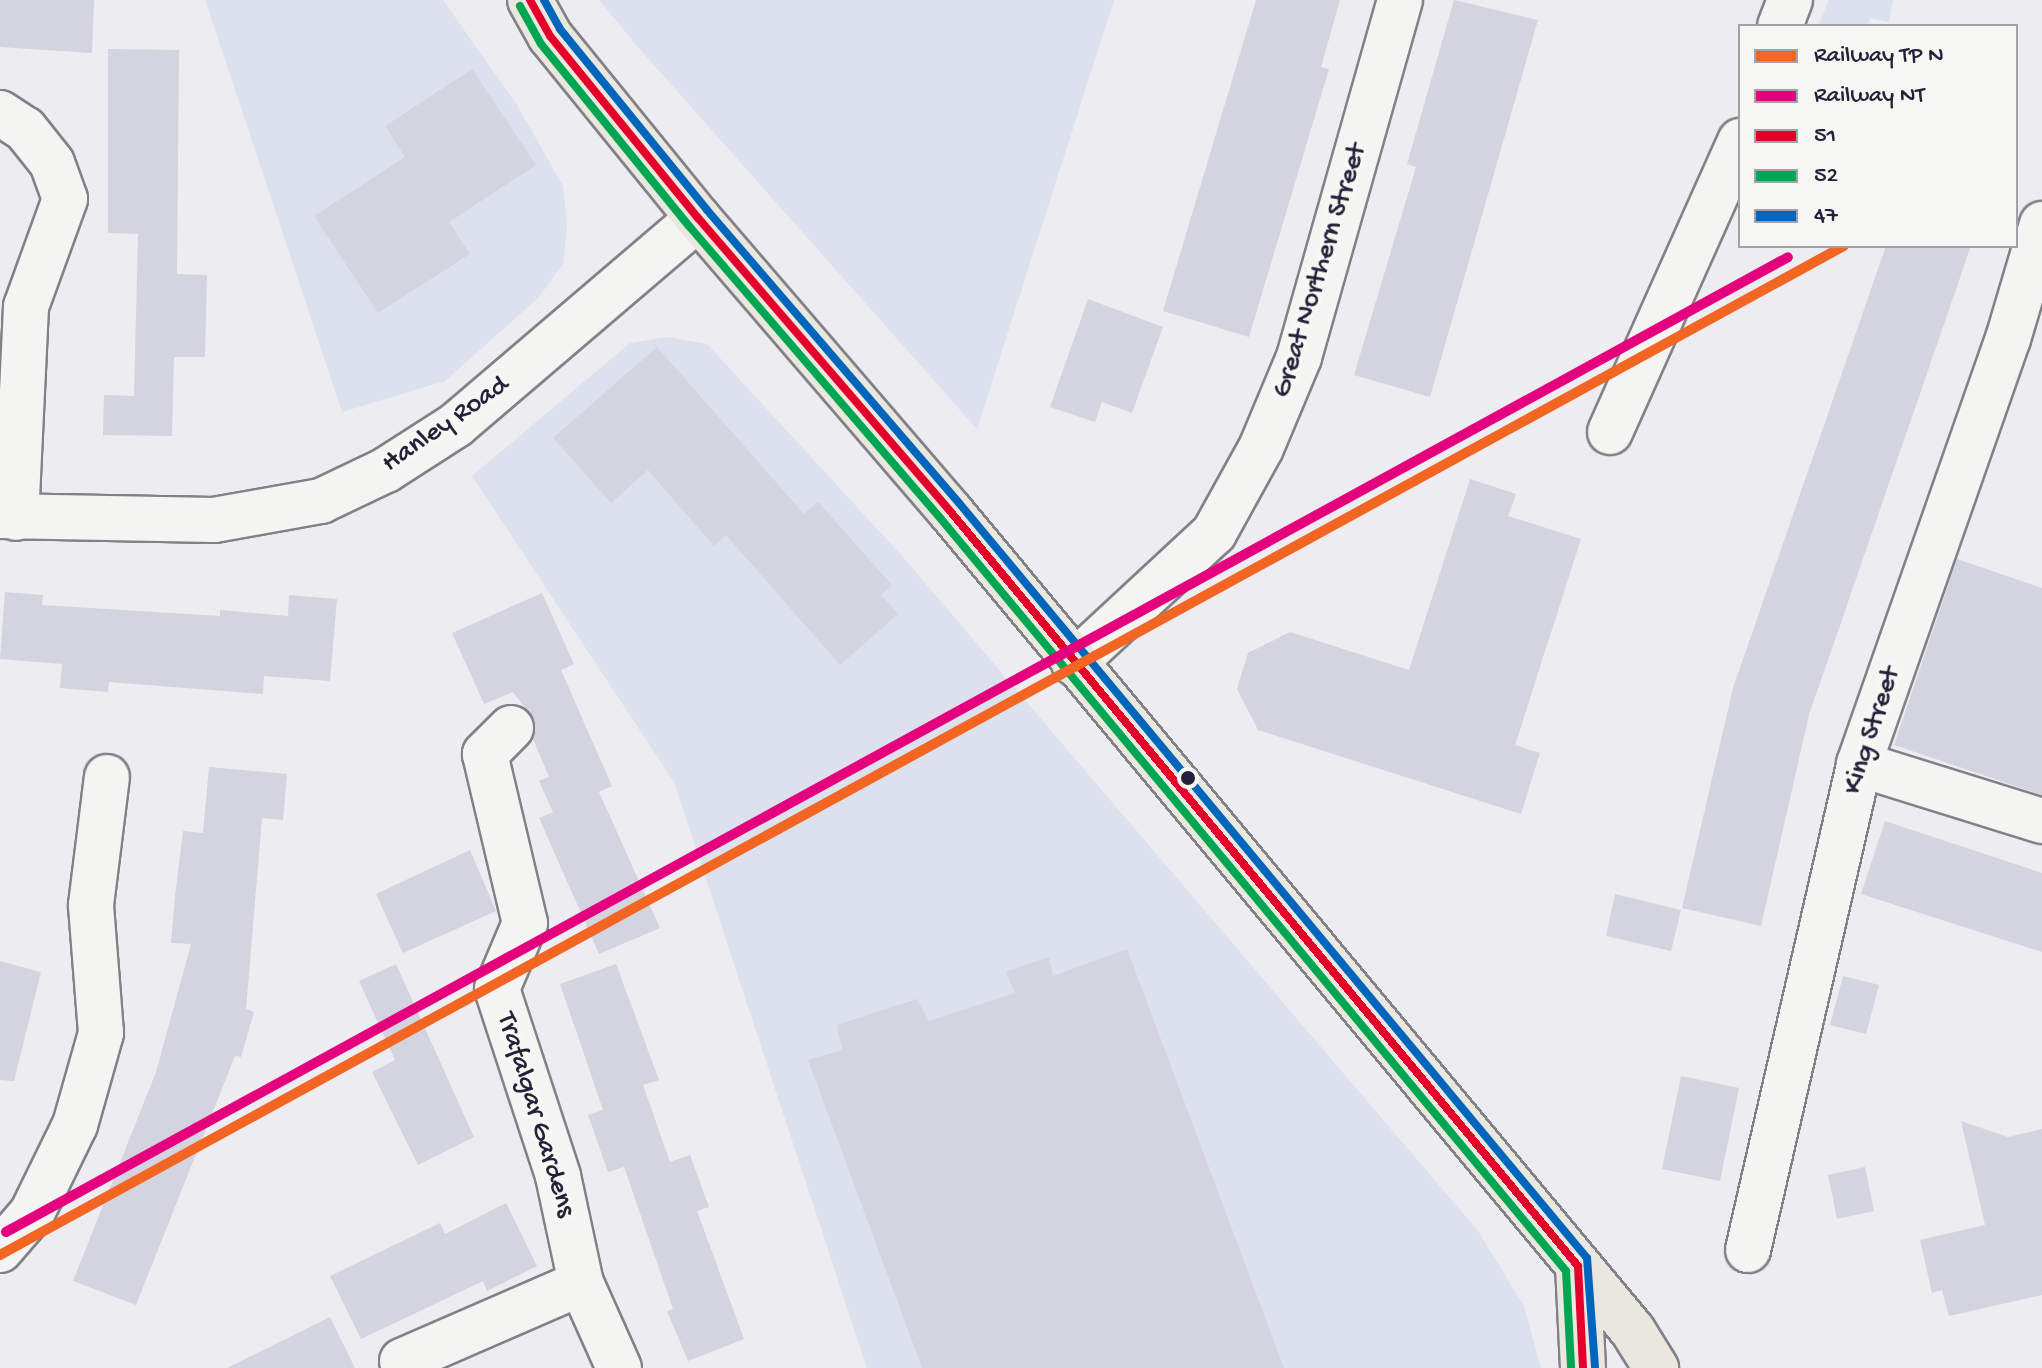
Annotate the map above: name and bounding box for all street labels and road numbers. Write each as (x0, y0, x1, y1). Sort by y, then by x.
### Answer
street label: Great Northern Street (1266, 140, 1376, 402)
street label: Hanley Road (376, 369, 516, 481)
street label: King Street (1837, 663, 1909, 799)
street label: Trafalgar Gardens (488, 1009, 582, 1221)

